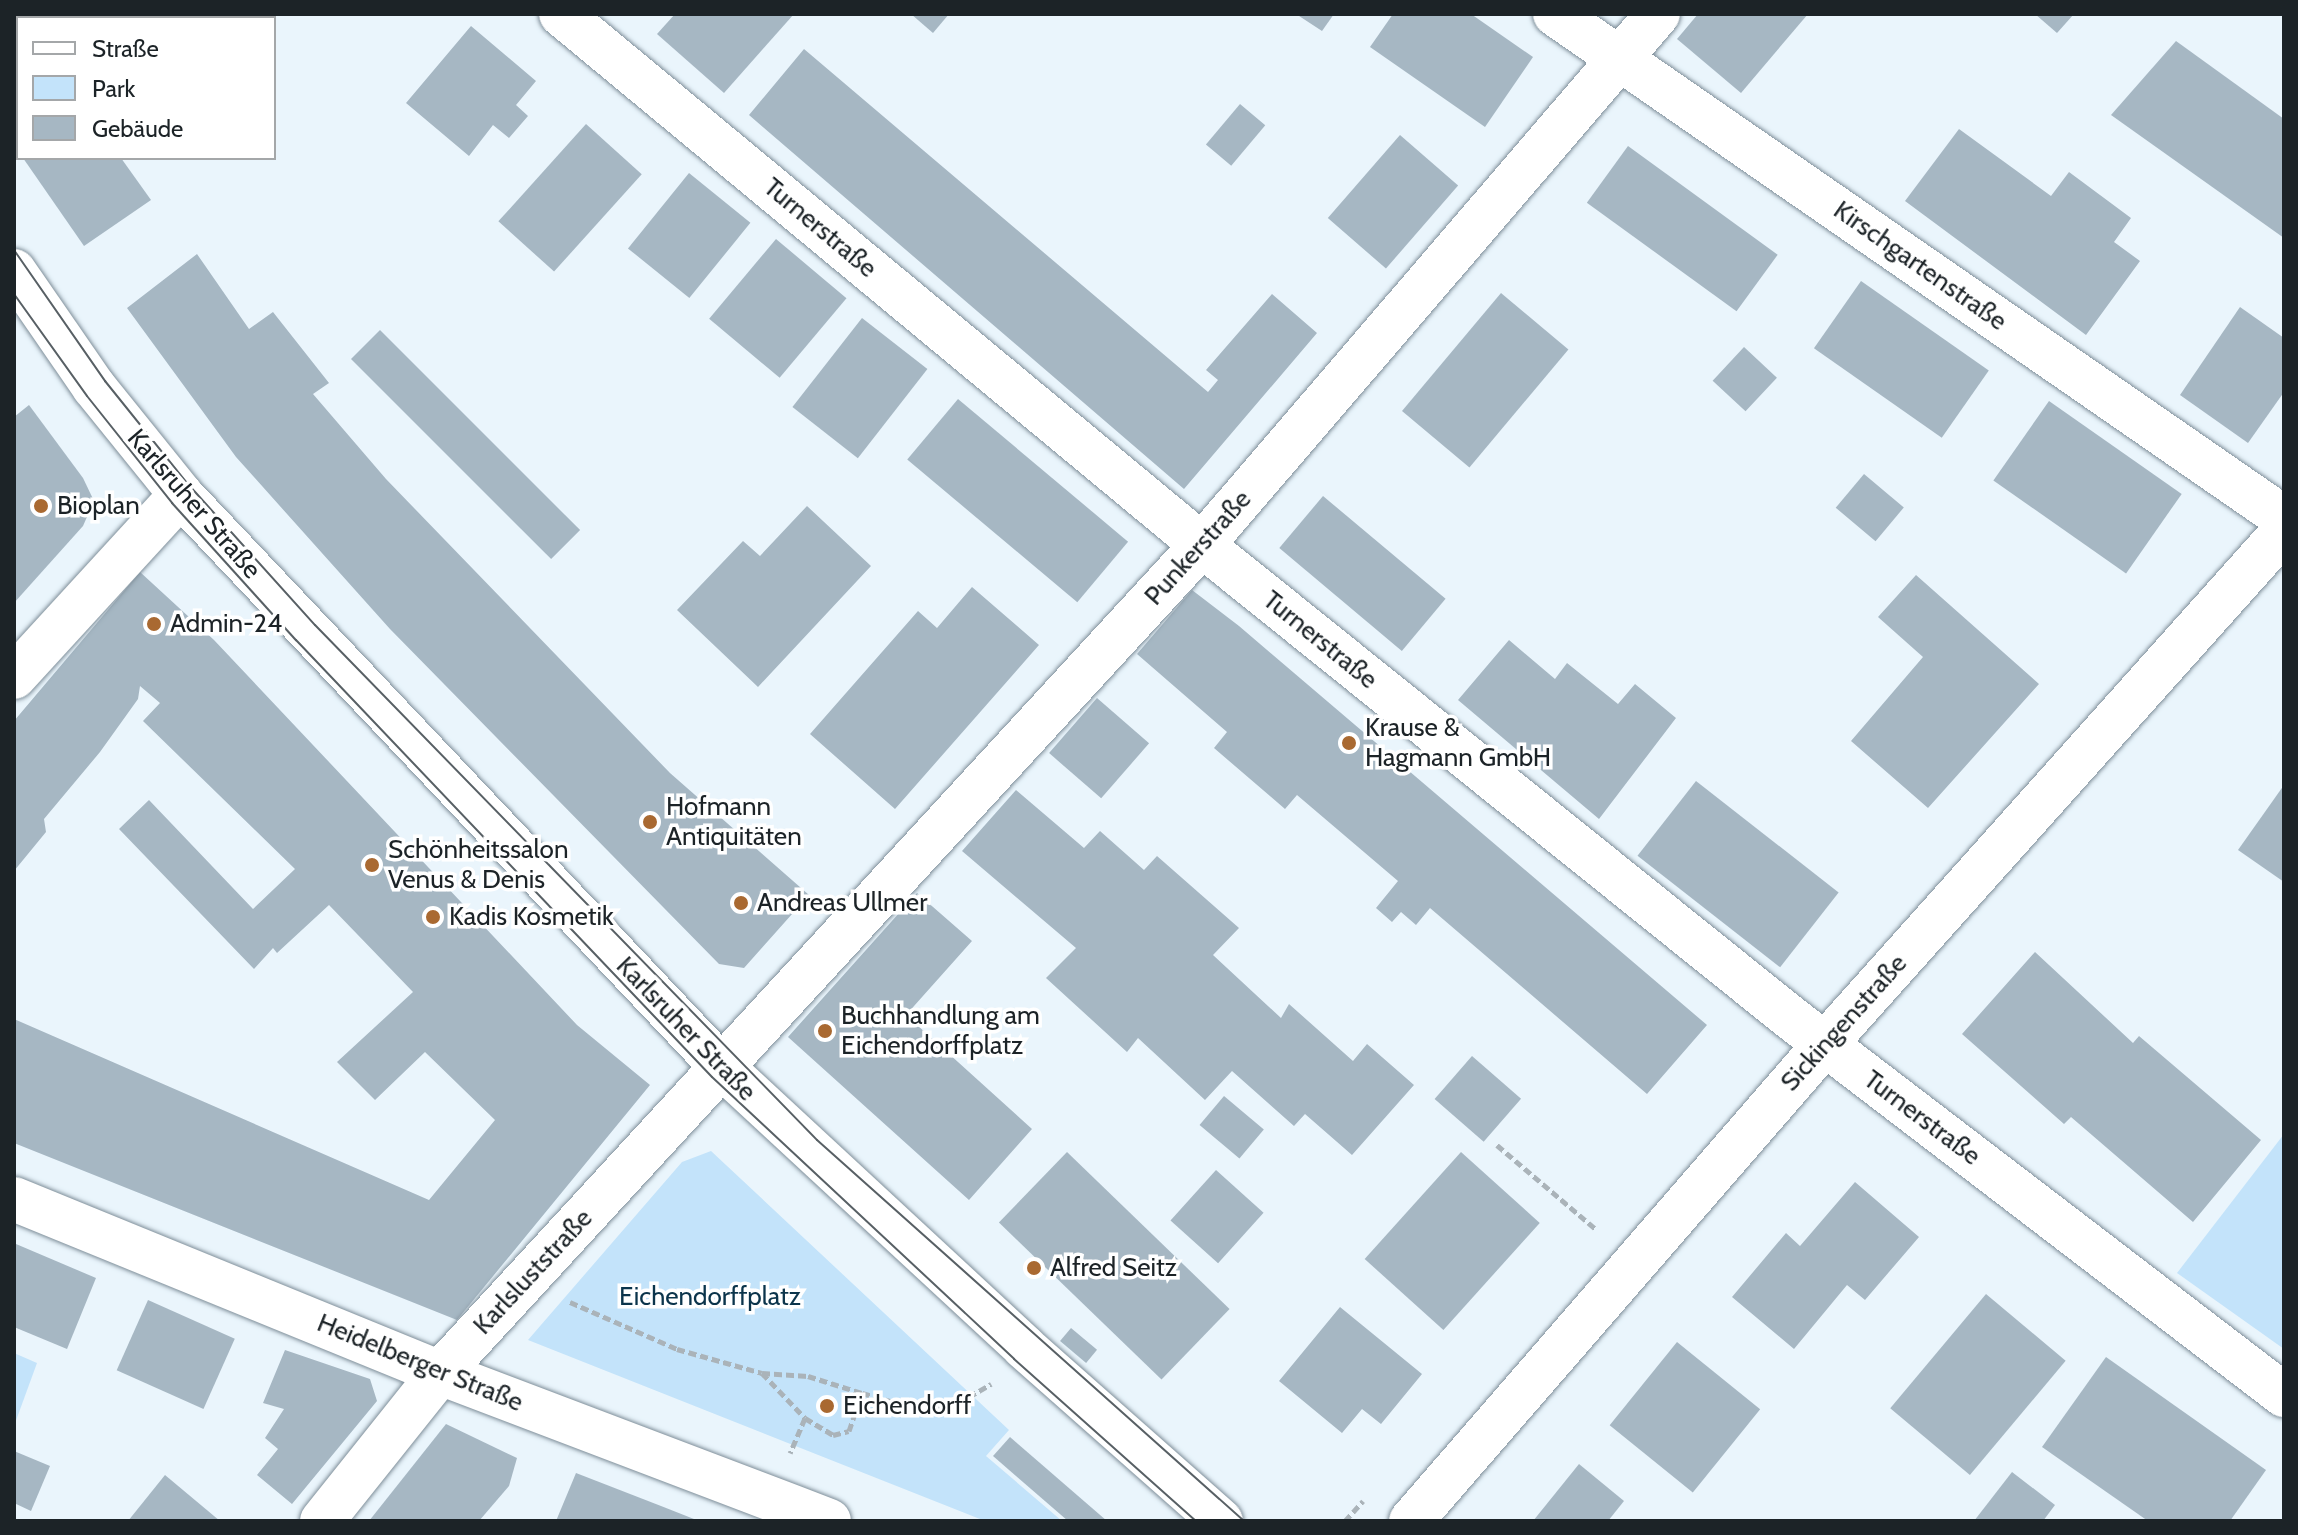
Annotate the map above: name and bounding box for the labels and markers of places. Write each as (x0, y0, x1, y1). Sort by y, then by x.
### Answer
place label: Bioplan (57, 490, 140, 522)
marker: Bioplan (32, 497, 50, 515)
place label: Admin-24 (170, 608, 282, 640)
marker: Admin-24 (145, 615, 163, 633)
place label: Krause & Hagmann GmbH (1365, 712, 1551, 774)
marker: Krause & Hagmann GmbH (1340, 734, 1358, 752)
place label: Hofmann Antiquitäten (666, 791, 802, 852)
marker: Hofmann Antiquitäten (641, 813, 659, 831)
place label: Schönheitssalon Venus & Denis (388, 834, 568, 896)
marker: Schönheitssalon Venus & Denis (363, 856, 381, 874)
place label: Andreas Ullmer (757, 887, 927, 919)
marker: Andreas Ullmer (732, 894, 750, 912)
place label: Kadis Kosmetik (449, 901, 614, 933)
marker: Kadis Kosmetik (424, 908, 442, 926)
place label: Buchhandlung am Eichendorffplatz (841, 1000, 1040, 1062)
marker: Buchhandlung am Eichendorffplatz (816, 1022, 834, 1040)
place label: Alfred Seitz (1050, 1252, 1177, 1284)
marker: Alfred Seitz (1025, 1259, 1043, 1277)
place label: Eichendorff (843, 1390, 971, 1422)
marker: Eichendorff (818, 1397, 836, 1415)

